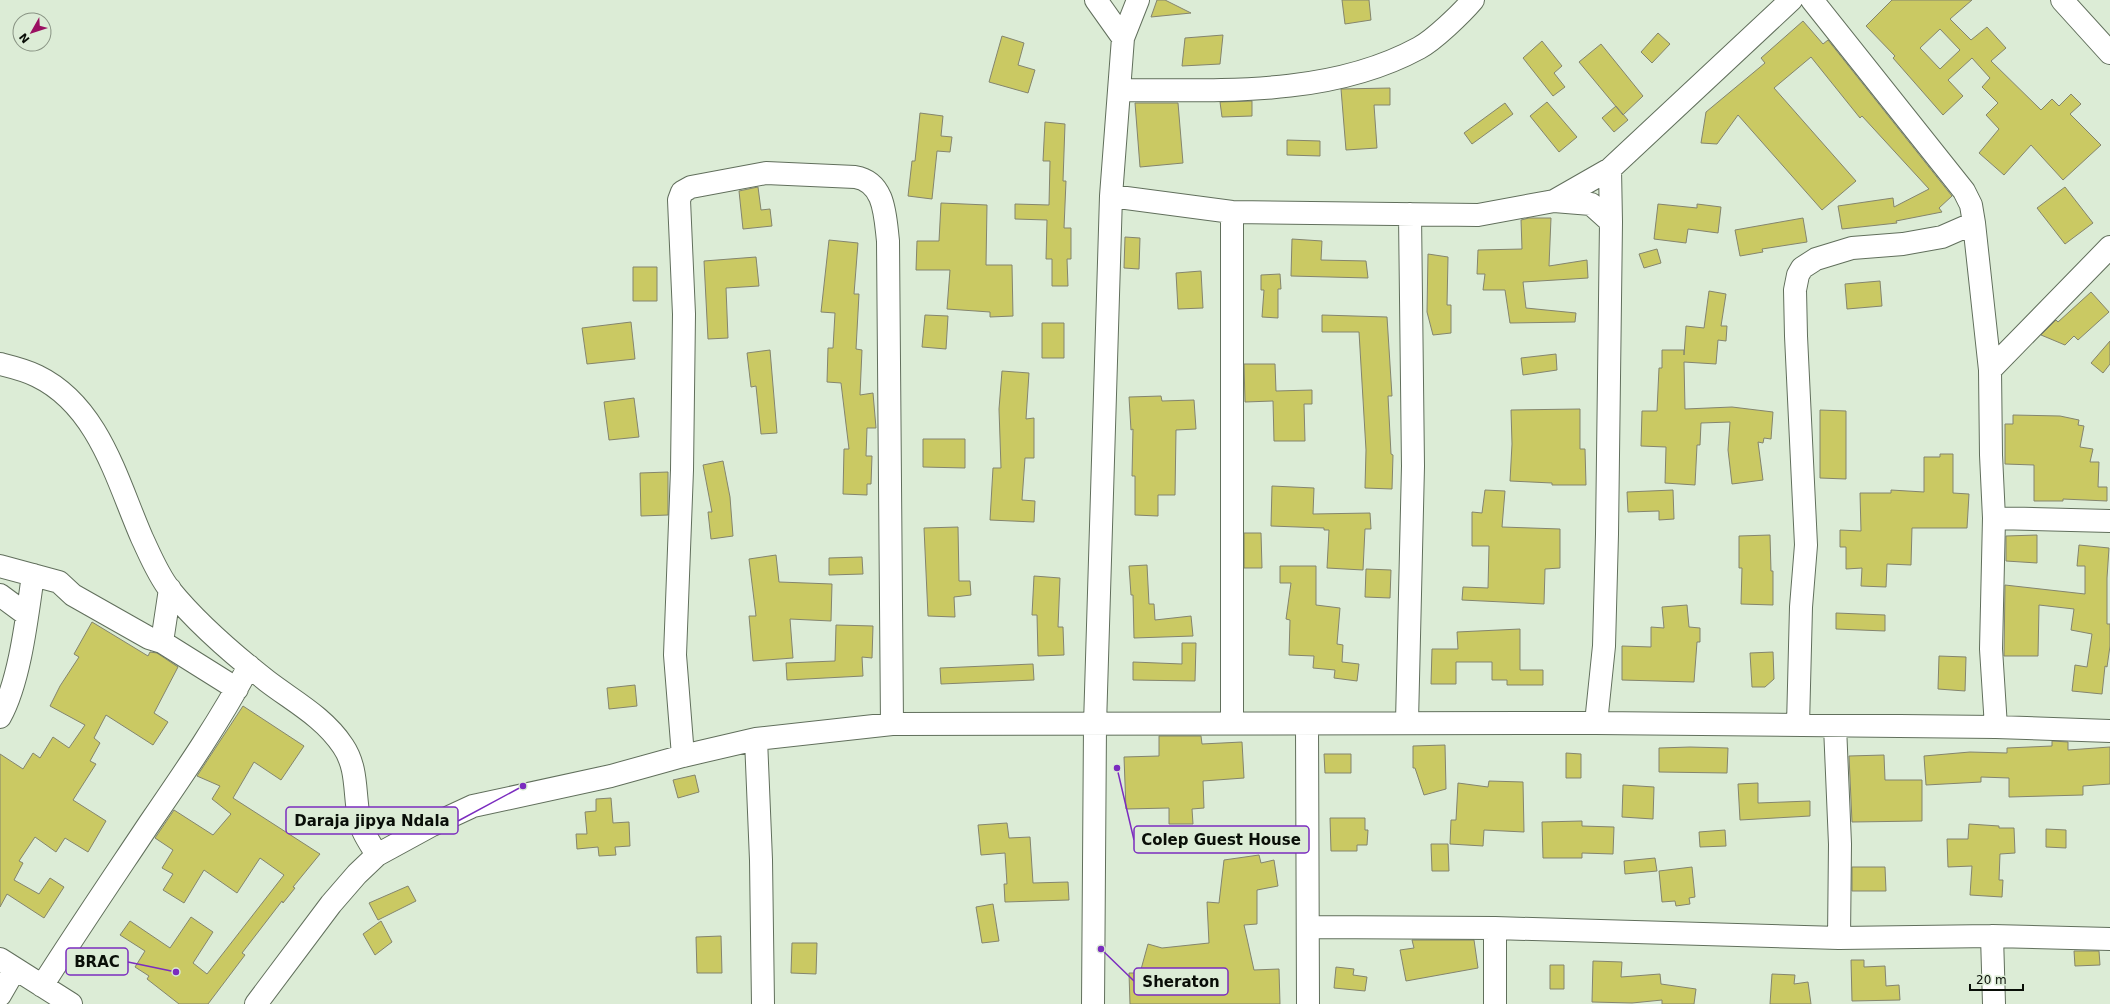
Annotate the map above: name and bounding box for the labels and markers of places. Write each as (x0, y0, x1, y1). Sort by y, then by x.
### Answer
callout: Daraja jipya Ndala (286, 807, 458, 834)
callout: Colep Guest House (1134, 826, 1309, 853)
callout: BRAC (66, 948, 128, 975)
callout: Sheraton (1134, 968, 1228, 995)

